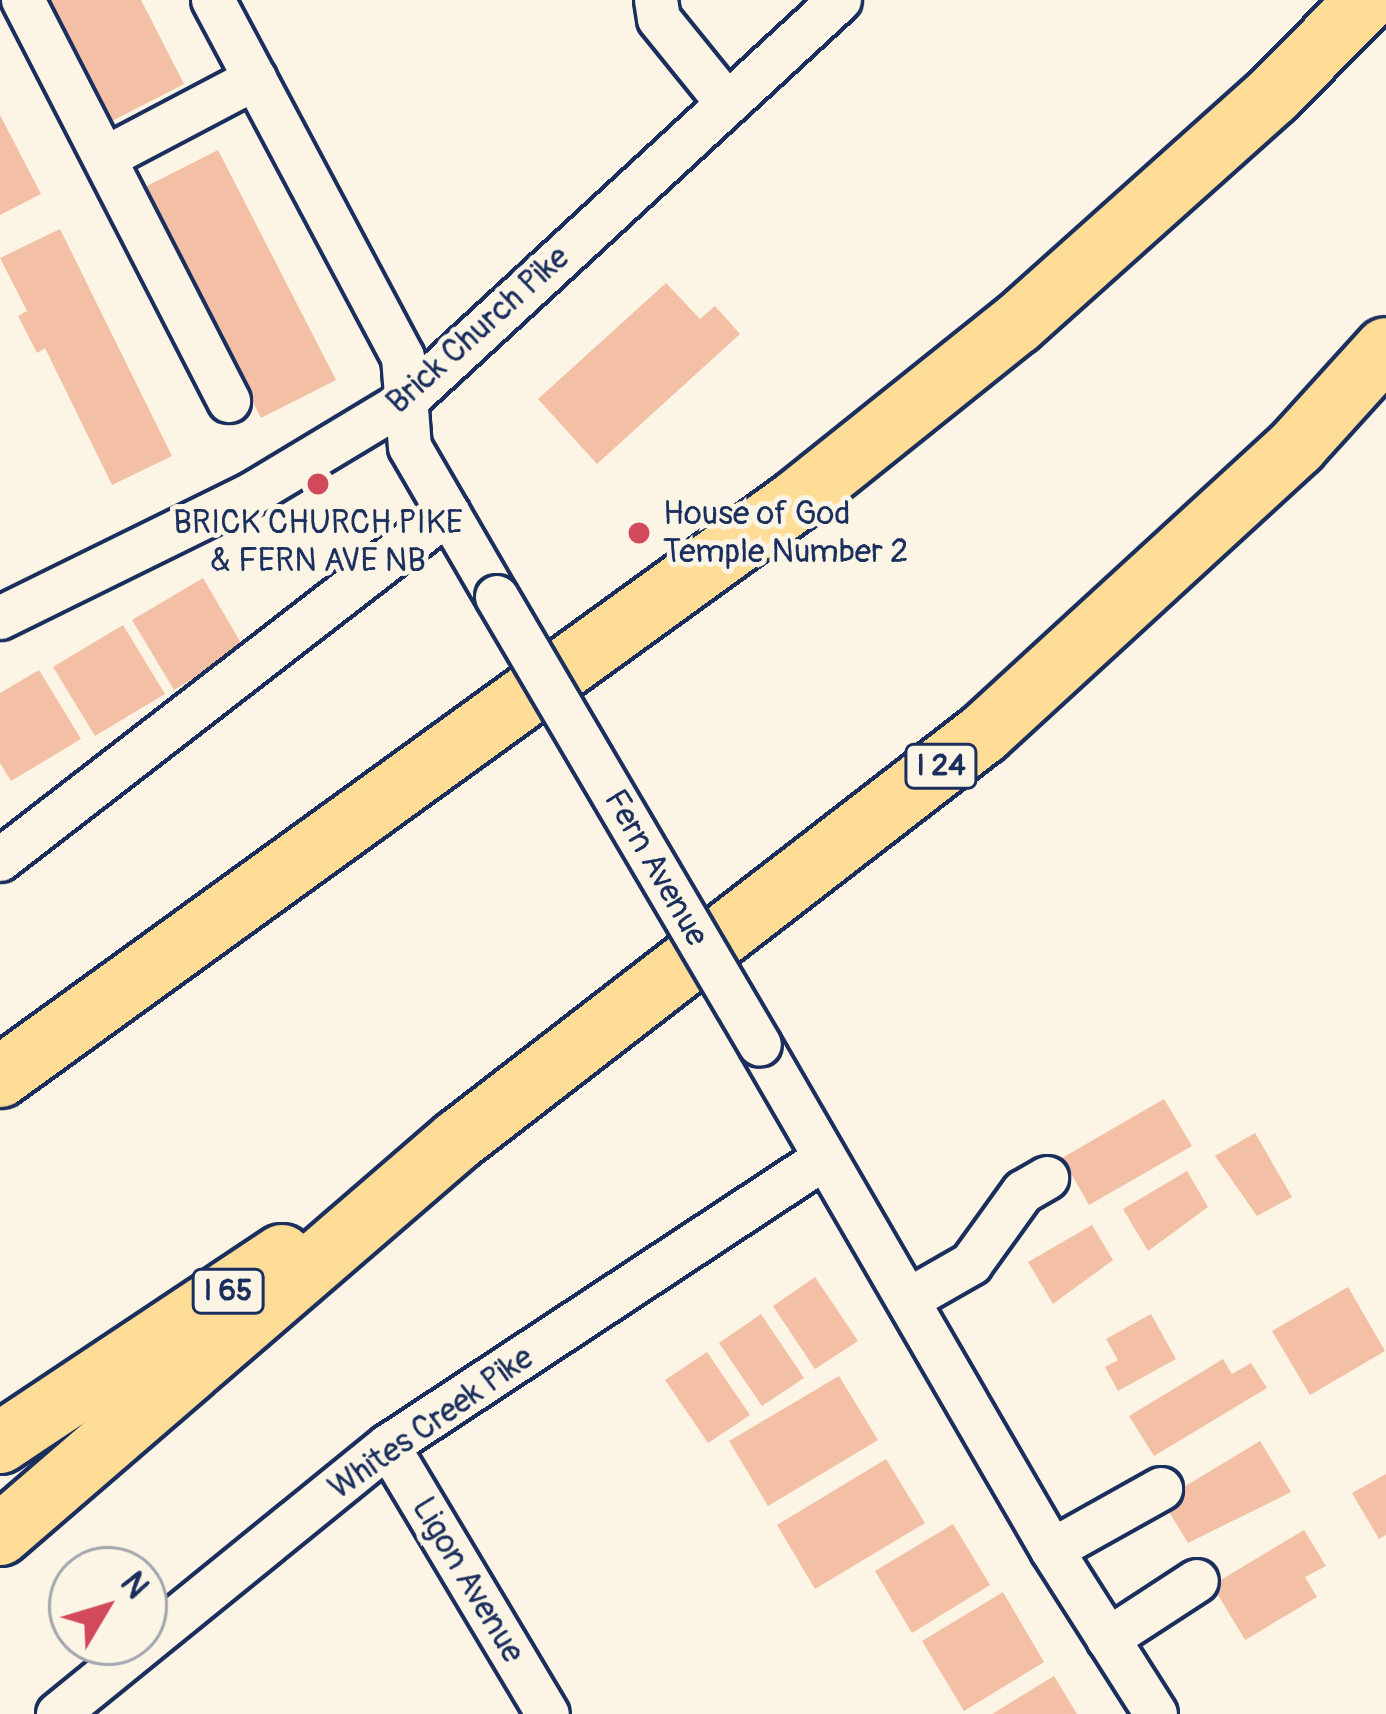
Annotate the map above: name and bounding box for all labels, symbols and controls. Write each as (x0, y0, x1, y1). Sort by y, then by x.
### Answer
street label: Brick Church Pike (379, 238, 577, 422)
marker: BRICK CHURCH PIKE & FERN AVE NB (305, 471, 331, 497)
place label: House of God Temple Number 2 (663, 494, 909, 572)
place label: BRICK CHURCH PIKE & FERN AVE NB (173, 503, 463, 581)
marker: House of God Temple Number 2 (626, 520, 652, 546)
road number: I 24 (902, 742, 980, 790)
street label: Fern Avenue (595, 783, 717, 953)
road number: I 65 (189, 1267, 267, 1315)
street label: Whites Creek Pike (321, 1338, 541, 1508)
street label: Ligon Avenue (403, 1490, 533, 1670)
north arrow (48, 1546, 168, 1666)
text: N (111, 1564, 157, 1607)

